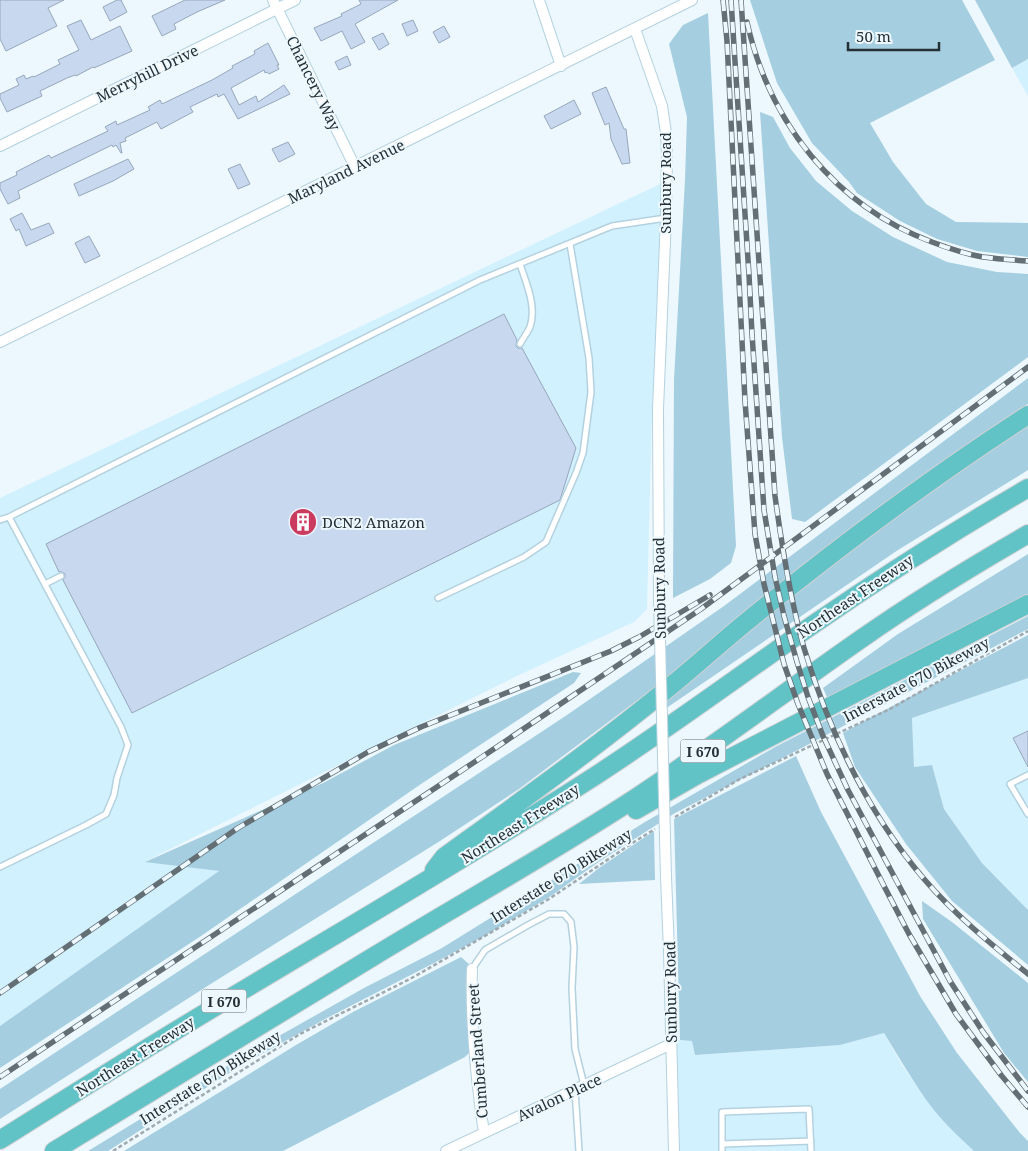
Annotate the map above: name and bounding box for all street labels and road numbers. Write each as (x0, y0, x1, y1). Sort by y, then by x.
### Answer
street label: Chancery Way (282, 32, 346, 134)
street label: Merryhill Drive (92, 40, 202, 106)
street label: Sunbury Road (655, 132, 675, 234)
street label: Maryland Avenue (284, 134, 408, 208)
street label: Sunbury Road (648, 537, 670, 639)
street label: Northeast Freeway (793, 549, 917, 642)
street label: Interstate 670 Bikeway (839, 632, 993, 726)
road number: I 670 (680, 739, 726, 762)
street label: Northeast Freeway (457, 778, 583, 867)
street label: Interstate 670 Bikeway (487, 823, 636, 927)
street label: Sunbury Road (659, 941, 681, 1043)
street label: Cumberland Street (462, 983, 492, 1119)
road number: I 670 (202, 989, 246, 1012)
street label: Northeast Freeway (72, 1011, 198, 1100)
street label: Interstate 670 Bikeway (136, 1025, 285, 1129)
street label: Avalon Place (513, 1069, 605, 1125)

